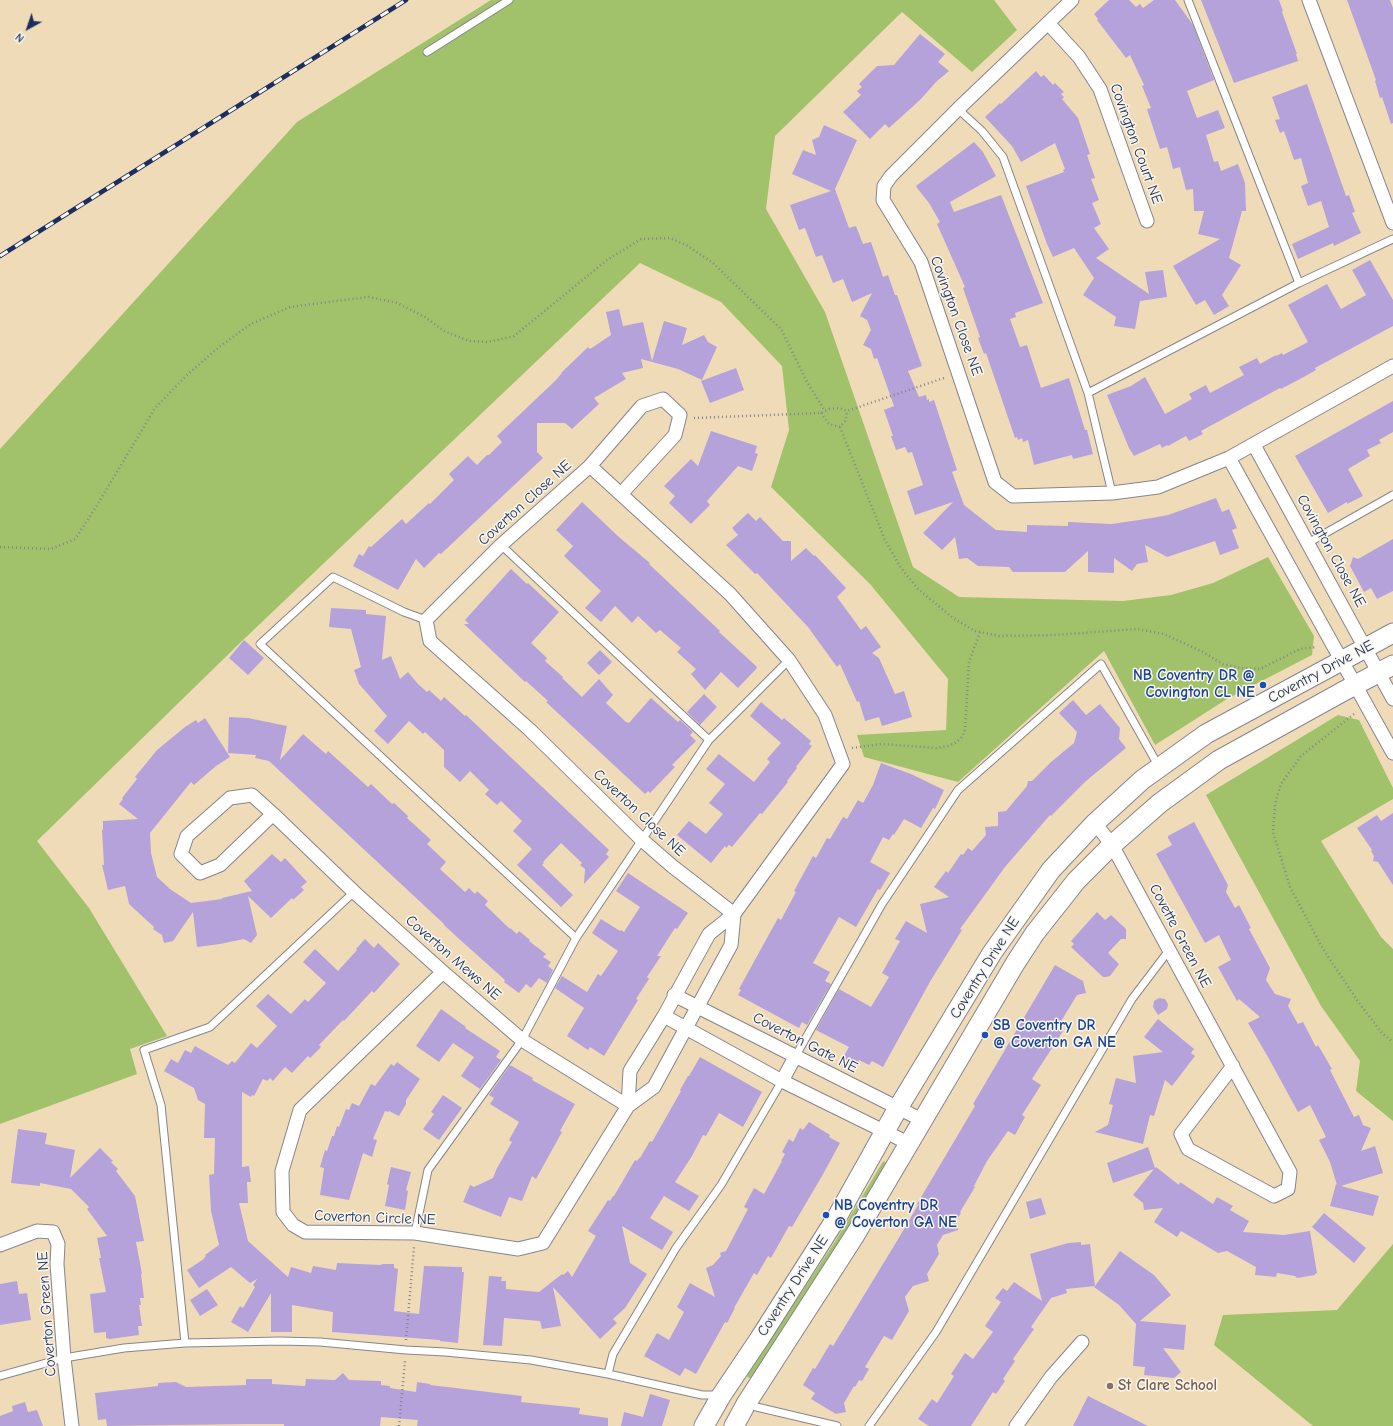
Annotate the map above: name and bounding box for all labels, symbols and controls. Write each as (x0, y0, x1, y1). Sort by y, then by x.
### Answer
north arrow (8, 8, 48, 48)
text: N (13, 30, 27, 45)
street label: Covington Court NE (1106, 81, 1166, 207)
street label: Covington Close NE (926, 254, 986, 378)
street label: Coverton Close NE (475, 456, 575, 550)
street label: Covington Close NE (1293, 492, 1369, 610)
street label: Coventry Drive NE (1265, 637, 1377, 707)
place label: NB Coventry DR @ Covington CL NE (1133, 667, 1255, 702)
marker: NB Coventry DR @ Covington CL NE (1258, 680, 1268, 690)
street label: Coverton Close NE (589, 766, 689, 860)
street label: Covette Green NE (1145, 881, 1215, 991)
street label: Coverton Mews NE (402, 912, 504, 1004)
street label: Coventry Drive NE (946, 914, 1024, 1022)
street label: Coverton Gate NE (750, 1009, 860, 1077)
place label: SB Coventry DR @ Coverton GA NE (993, 1017, 1116, 1052)
marker: SB Coventry DR @ Coverton GA NE (980, 1030, 990, 1040)
place label: NB Coventry DR @ Coverton GA NE (834, 1197, 957, 1232)
street label: Coverton Circle NE (314, 1207, 436, 1229)
marker: NB Coventry DR @ Coverton GA NE (821, 1210, 831, 1220)
street label: Coventry Drive NE (754, 1232, 832, 1340)
street label: Coverton Green NE (34, 1251, 60, 1377)
place label: St Clare School (1118, 1377, 1217, 1395)
marker: St Clare School (1105, 1381, 1115, 1391)

